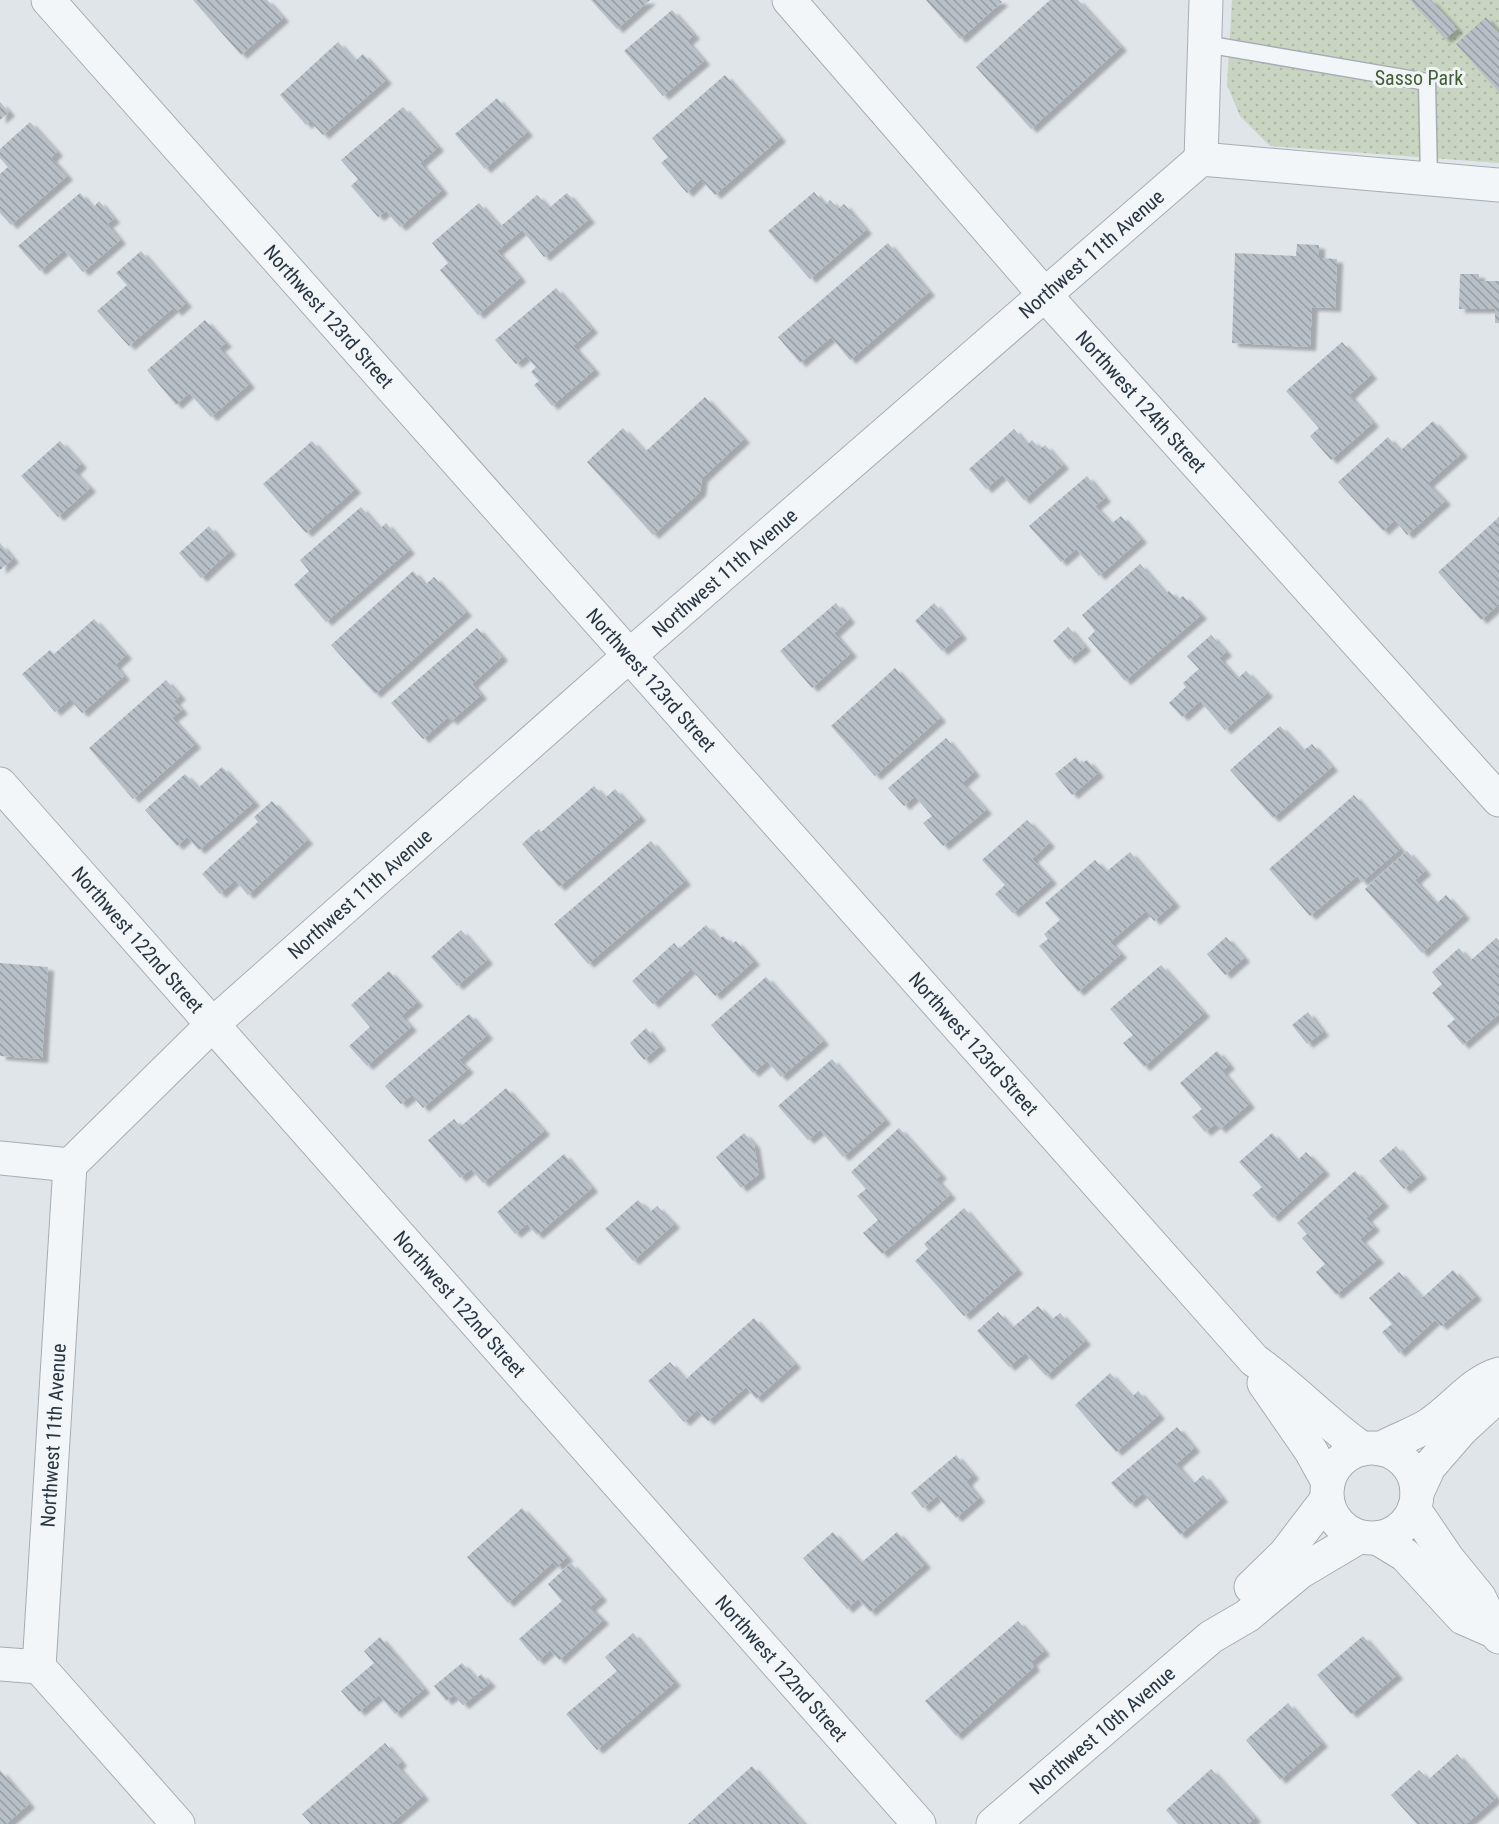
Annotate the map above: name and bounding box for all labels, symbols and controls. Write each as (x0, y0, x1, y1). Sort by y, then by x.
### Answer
park label: Sasso Park (1375, 66, 1463, 90)
street label: Northwest 11th Avenue (1014, 185, 1169, 324)
street label: Northwest 123rd Street (259, 240, 399, 393)
street label: Northwest 124th Street (1071, 325, 1211, 478)
street label: Northwest 11th Avenue (647, 503, 802, 642)
street label: Northwest 123rd Street (581, 603, 721, 757)
street label: Northwest 11th Avenue (283, 824, 437, 964)
street label: Northwest 122nd Street (67, 862, 209, 1018)
street label: Northwest 123rd Street (904, 967, 1043, 1120)
street label: Northwest 122nd Street (389, 1226, 531, 1382)
street label: Northwest 11th Avenue (36, 1343, 71, 1528)
street label: Northwest 122nd Street (710, 1590, 852, 1746)
street label: Northwest 10th Avenue (1025, 1661, 1180, 1799)

